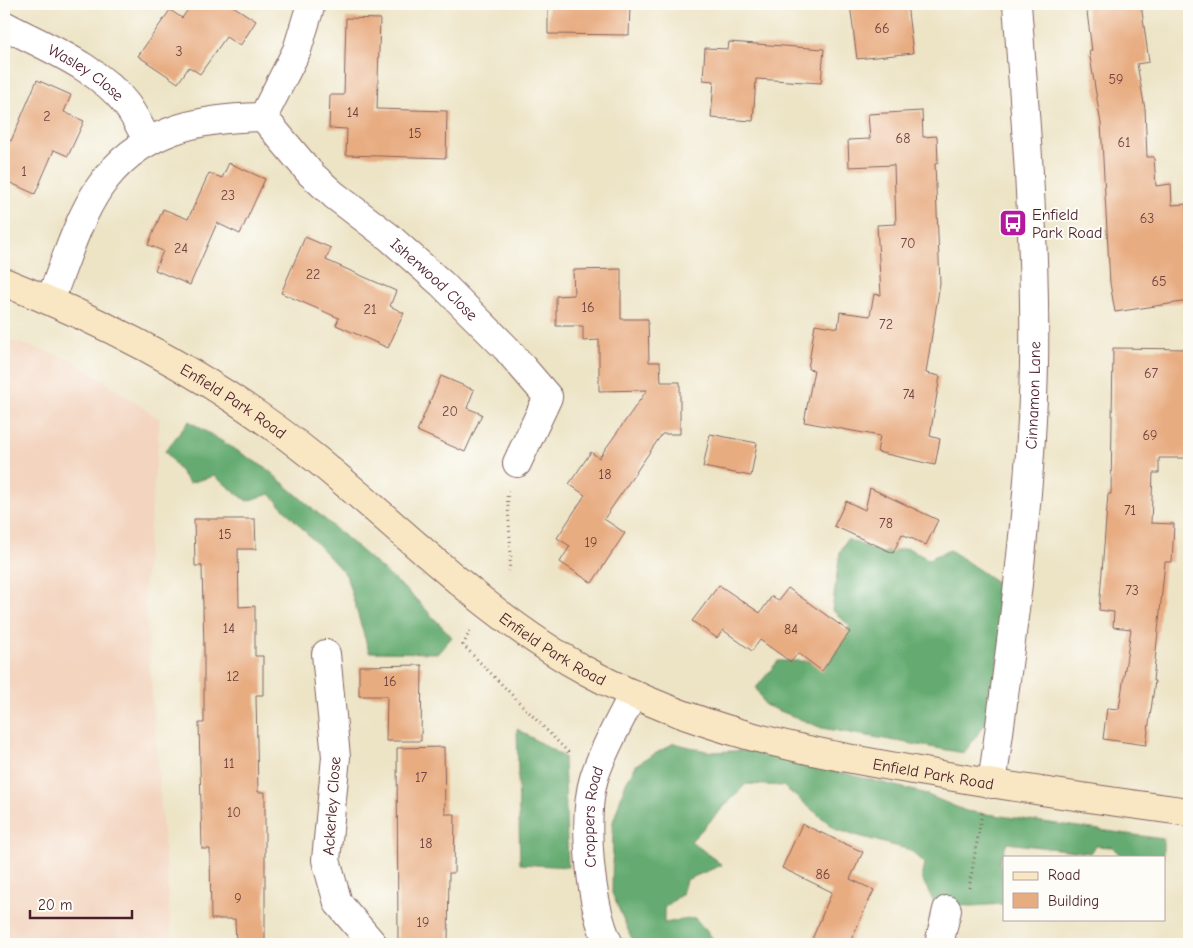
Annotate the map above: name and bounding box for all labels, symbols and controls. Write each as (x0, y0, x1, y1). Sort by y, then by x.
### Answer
house number: 66 (874, 20, 890, 37)
street label: Wasley Close (45, 41, 127, 105)
house number: 3 (175, 43, 183, 60)
house number: 59 (1108, 71, 1124, 88)
house number: 14 (347, 104, 359, 121)
house number: 2 (43, 108, 51, 125)
house number: 15 (408, 125, 422, 142)
house number: 68 (896, 130, 910, 147)
house number: 61 (1117, 134, 1131, 151)
house number: 1 (21, 163, 27, 180)
house number: 23 (221, 187, 235, 204)
place label: Enfield Park Road (1032, 206, 1103, 242)
bus stop icon: Enfield Park Road (998, 208, 1028, 238)
house number: 63 (1140, 210, 1154, 227)
street label: Isherwood Close (387, 235, 481, 324)
house number: 70 (900, 235, 916, 252)
house number: 24 (174, 240, 188, 257)
house number: 22 (306, 266, 320, 283)
house number: 65 (1151, 273, 1167, 290)
house number: 16 (581, 299, 595, 316)
house number: 21 (364, 301, 376, 318)
house number: 72 (879, 316, 893, 333)
street label: Cinnamon Lane (1022, 341, 1044, 450)
street label: Enfield Park Road (177, 361, 289, 443)
house number: 67 (1144, 365, 1158, 382)
house number: 74 (903, 386, 915, 403)
house number: 20 (442, 403, 458, 420)
house number: 69 (1142, 427, 1158, 444)
house number: 18 (599, 466, 611, 483)
house number: 71 (1124, 502, 1136, 519)
house number: 78 (879, 515, 893, 532)
house number: 15 (218, 526, 232, 543)
house number: 19 (585, 534, 597, 551)
house number: 73 (1125, 582, 1139, 599)
street label: Enfield Park Road (496, 609, 609, 690)
house number: 14 (223, 620, 235, 637)
house number: 84 (784, 621, 798, 638)
house number: 12 (227, 668, 239, 685)
house number: 16 (383, 673, 397, 690)
house number: 11 (223, 755, 235, 772)
street label: Enfield Park Road (871, 755, 995, 794)
street label: Ackerley Close (320, 756, 344, 856)
street label: Croppers Road (580, 764, 607, 869)
house number: 17 (415, 769, 427, 786)
house number: 10 (227, 804, 241, 821)
house number: 18 (420, 835, 432, 852)
legend (1003, 856, 1166, 920)
house number: 86 (816, 866, 830, 883)
text: Road (1048, 866, 1080, 884)
scale bar (30, 888, 132, 920)
house number: 9 (234, 890, 242, 907)
text: Building (1048, 892, 1099, 910)
text: 20 m (38, 896, 72, 914)
house number: 19 (417, 914, 429, 931)

